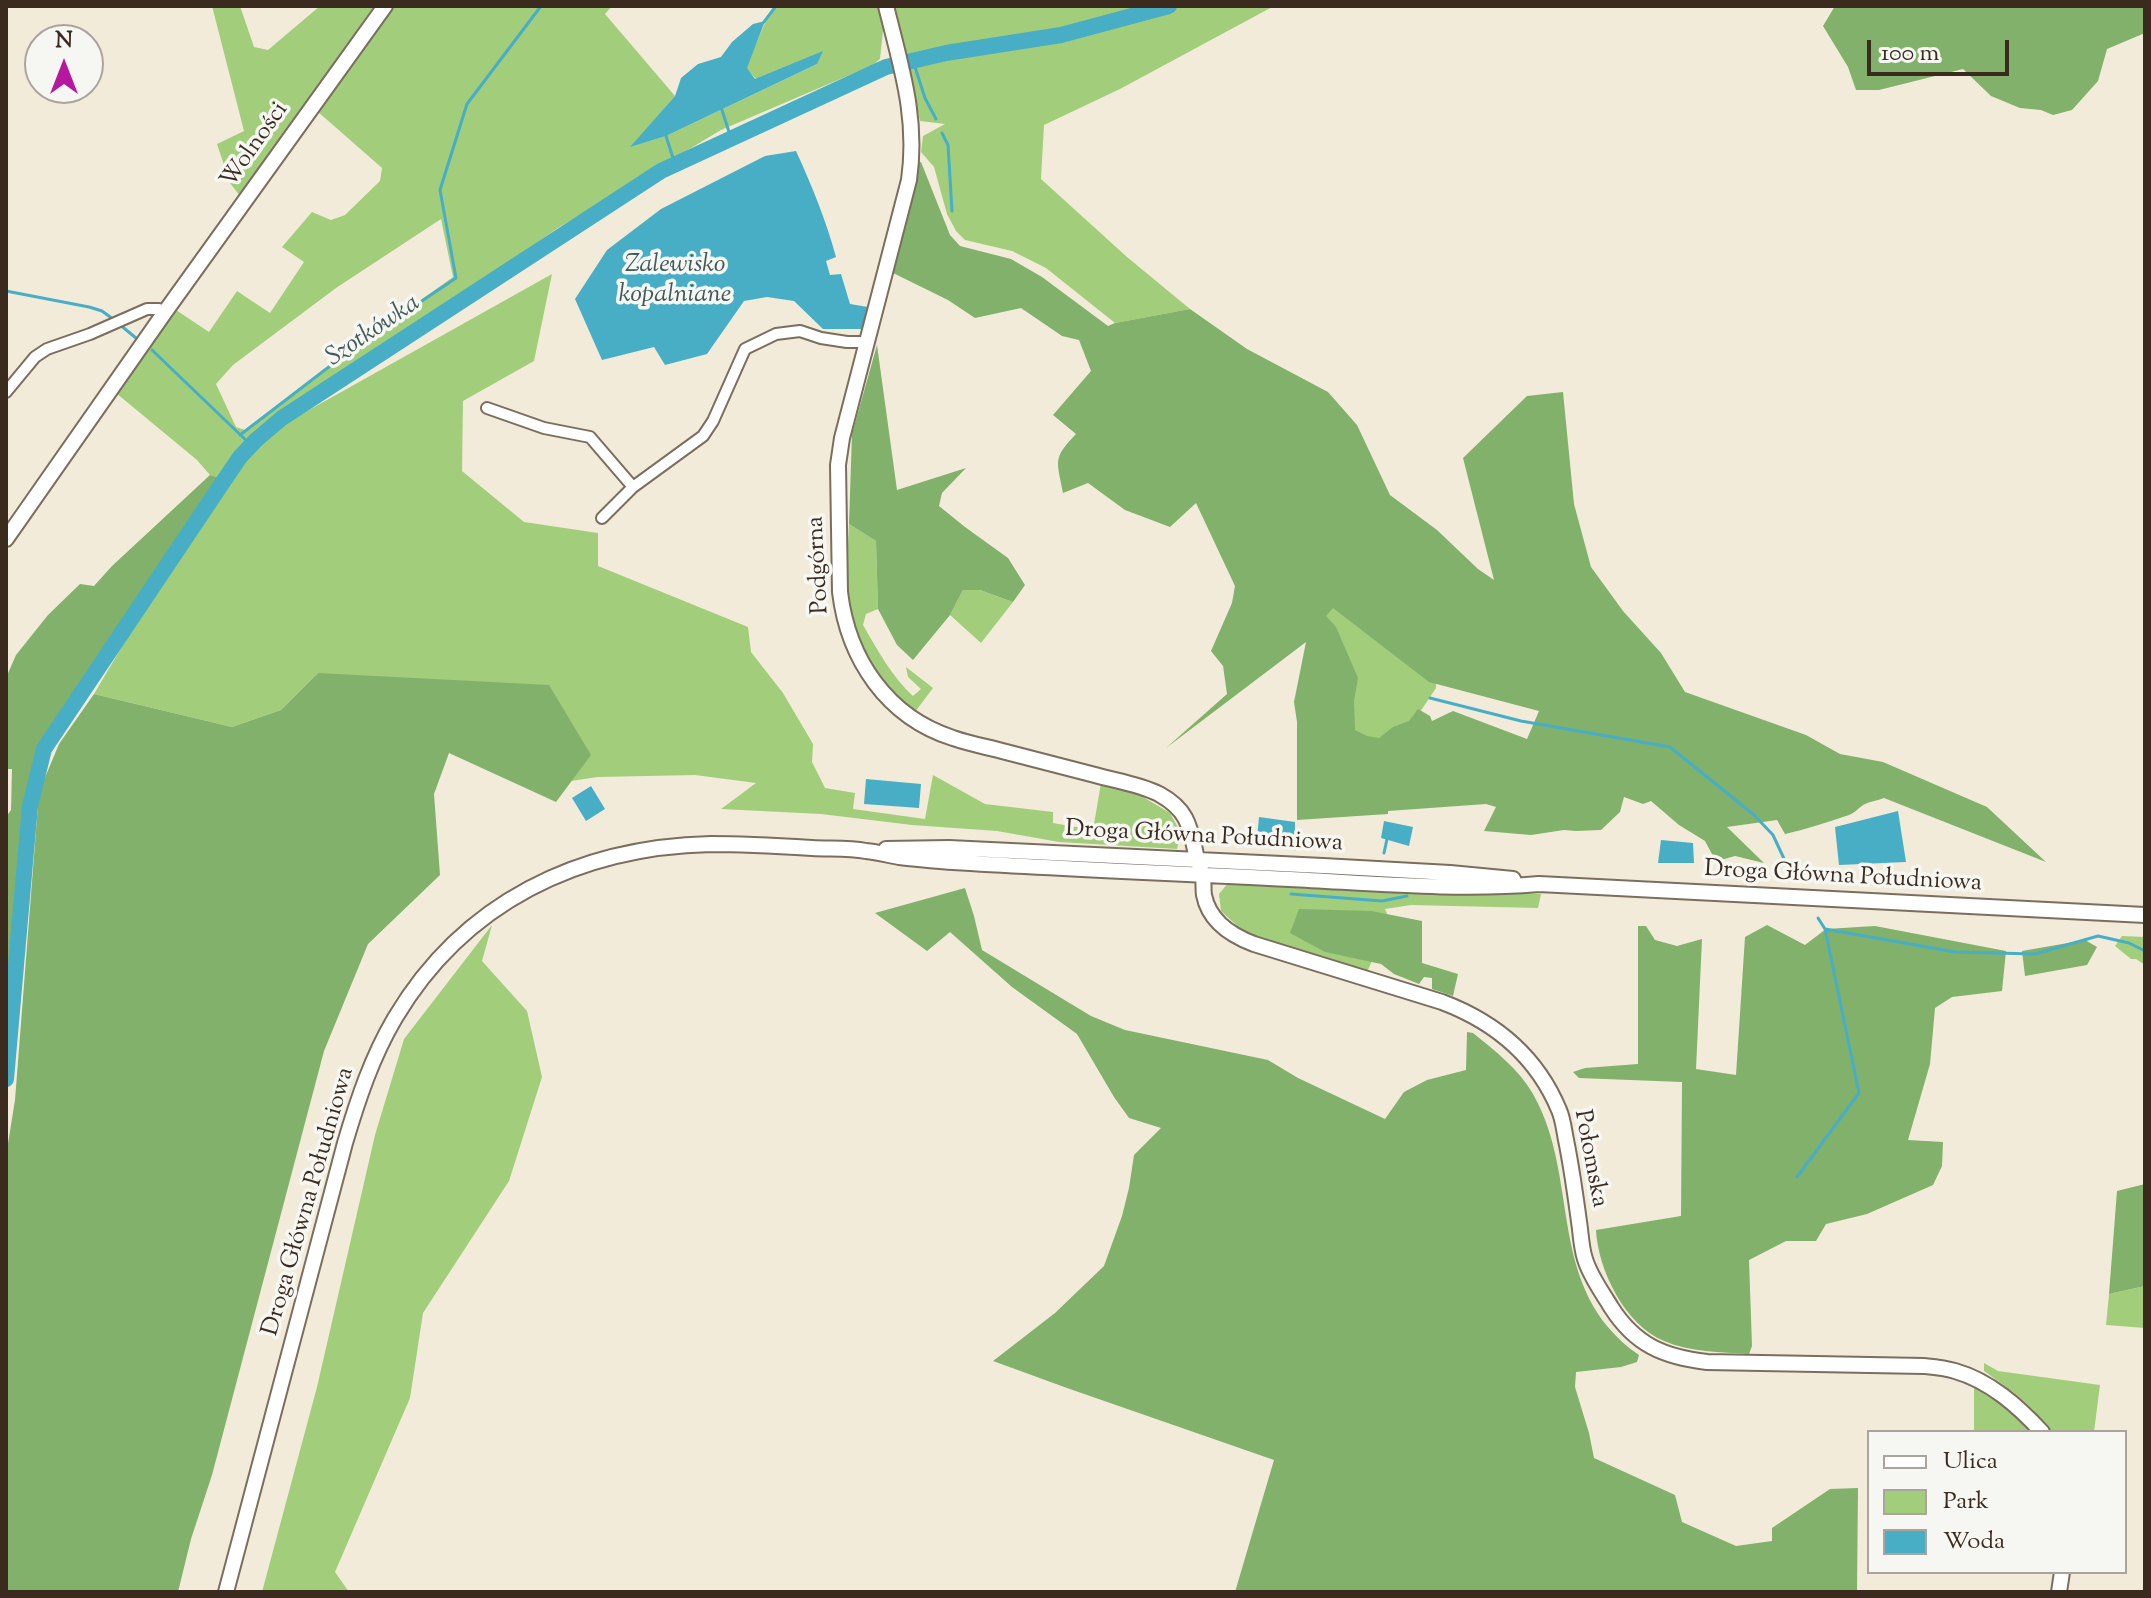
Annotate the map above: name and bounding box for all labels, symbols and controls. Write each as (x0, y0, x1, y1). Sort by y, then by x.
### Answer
north arrow (24, 24, 104, 104)
scale bar (1871, 24, 2013, 74)
text: N (55, 26, 73, 58)
text: 100 m (1881, 37, 1939, 71)
street label: Wolności (216, 98, 296, 194)
water label: Zalewisko kopalniane (619, 251, 731, 312)
water label: Szotkówka (321, 289, 427, 375)
street label: Podgórna (803, 515, 837, 615)
street label: Droga Główna Południowa (1064, 816, 1344, 860)
street label: Droga Główna Południowa (1703, 856, 1983, 900)
street label: Droga Główna Południowa (258, 1064, 362, 1340)
street label: Połomska (1565, 1108, 1613, 1210)
legend (1867, 1430, 2127, 1574)
text: Ulica (1943, 1445, 1998, 1479)
text: Park (1943, 1485, 1989, 1519)
text: Woda (1943, 1525, 2005, 1559)

